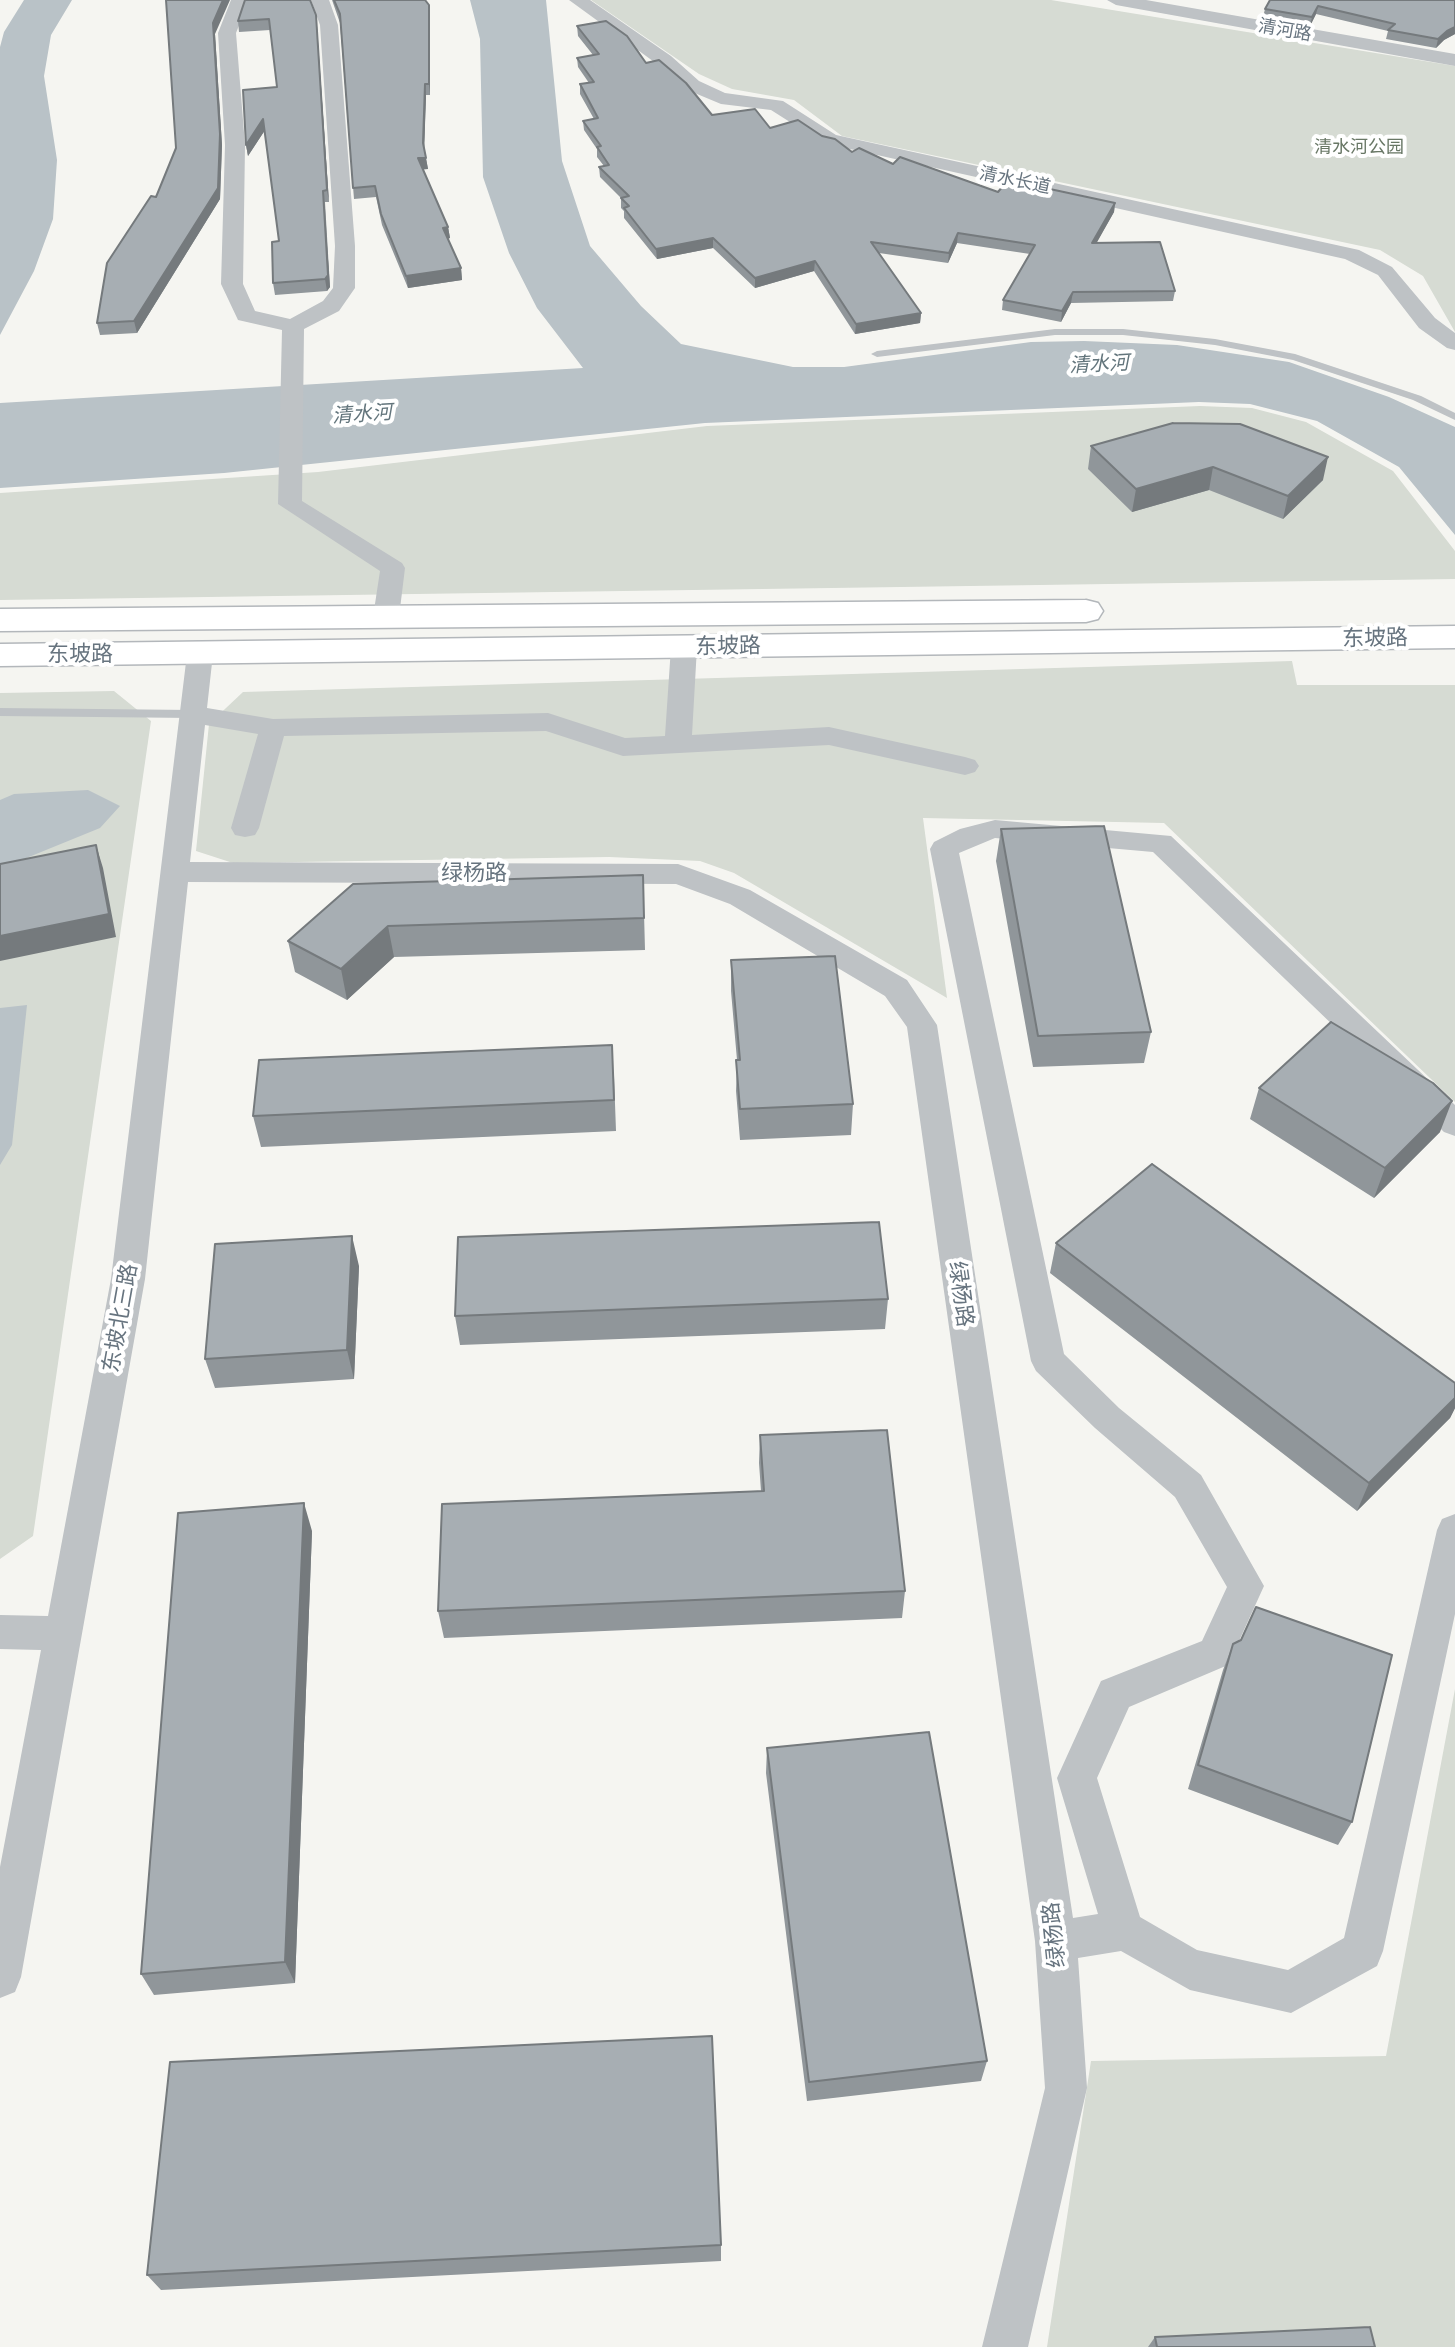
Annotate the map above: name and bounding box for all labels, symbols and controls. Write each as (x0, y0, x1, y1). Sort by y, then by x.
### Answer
street label: 清河路 (1257, 15, 1313, 45)
park label: 清水河公园 (1314, 136, 1404, 158)
street label: 清水长道 (978, 162, 1052, 198)
water label: 清水河 (1068, 350, 1130, 378)
water label: 清水河 (331, 400, 393, 428)
street label: 东坡路 (1342, 624, 1408, 652)
street label: 东坡路 (695, 632, 761, 660)
street label: 东坡路 (47, 641, 113, 667)
street label: 绿杨路 (441, 860, 507, 886)
street label: 绿杨路 (943, 1259, 979, 1329)
street label: 东坡北三路 (97, 1262, 143, 1374)
street label: 绿杨路 (1037, 1901, 1071, 1969)

